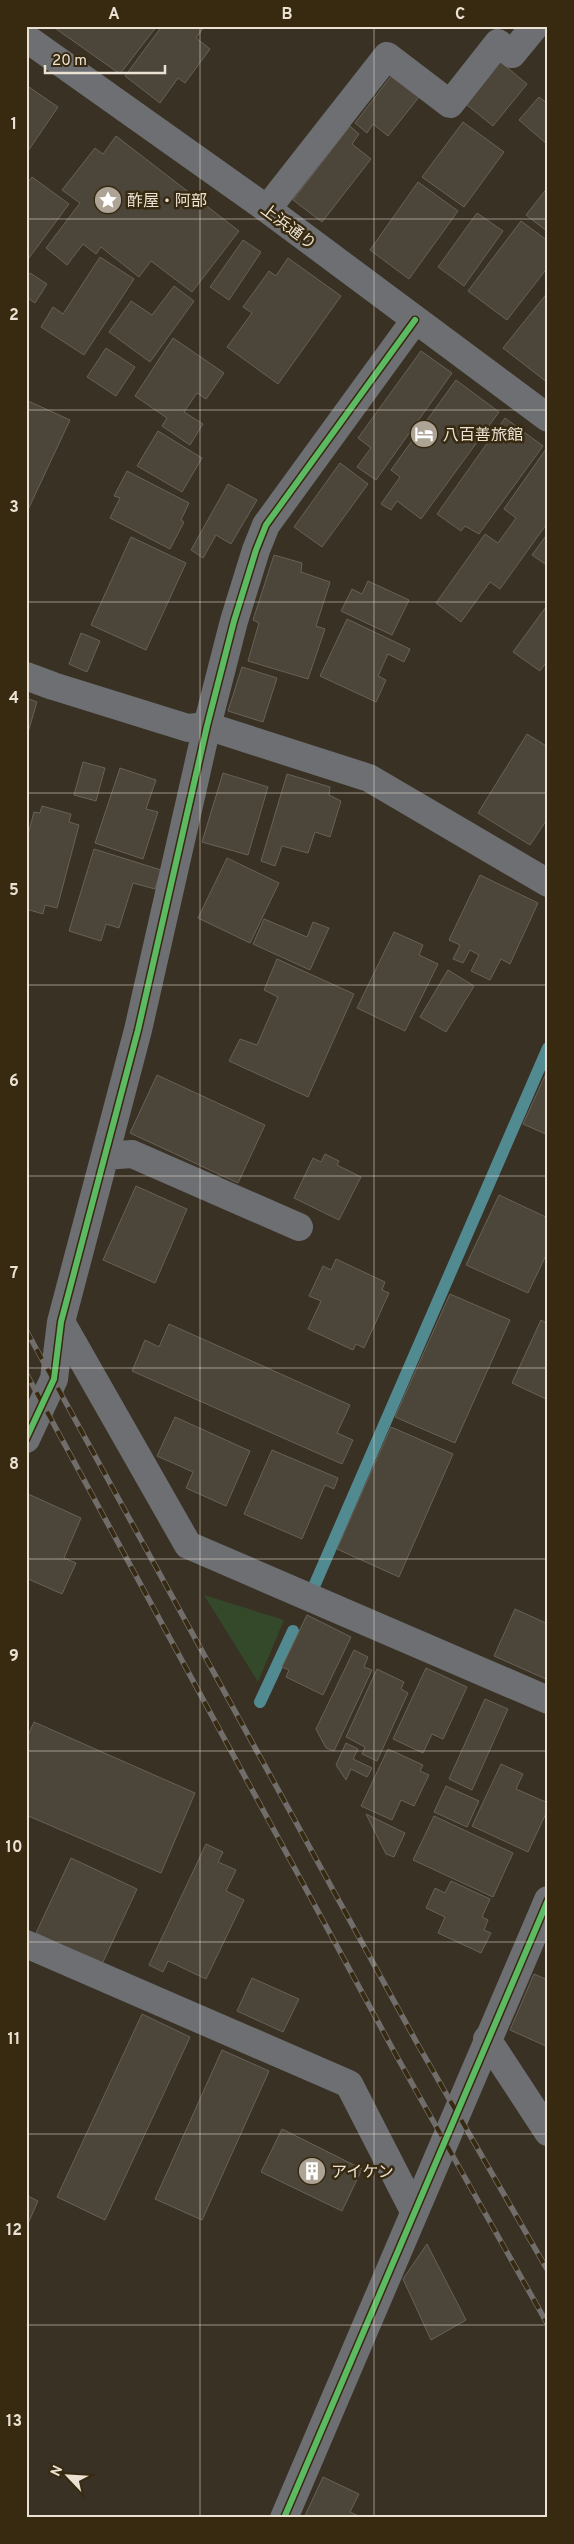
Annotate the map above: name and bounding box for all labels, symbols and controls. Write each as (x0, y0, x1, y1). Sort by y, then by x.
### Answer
text: A (108, 5, 120, 25)
text: B (281, 5, 293, 25)
text: C (455, 5, 465, 25)
scale bar (45, 42, 165, 74)
text: 20 m (52, 52, 87, 71)
text: 1 (11, 115, 17, 135)
place icon: 酢屋・阿部 (93, 185, 123, 215)
place label: 酢屋・阿部 (127, 192, 207, 212)
street label: 上浜通り (256, 200, 319, 255)
text: 2 (9, 306, 19, 326)
hotel icon: 八百善旅館 (409, 419, 439, 449)
place label: 八百善旅館 (443, 426, 523, 446)
text: 3 (9, 498, 19, 518)
text: 4 (9, 689, 19, 709)
text: 5 (9, 881, 19, 901)
text: 6 (9, 1072, 19, 1092)
text: 7 (10, 1264, 18, 1284)
text: 8 (9, 1455, 19, 1475)
text: 9 (9, 1647, 19, 1667)
text: 10 (6, 1838, 22, 1858)
text: 11 (8, 2030, 20, 2050)
building icon: アイケン (297, 2156, 327, 2186)
place label: アイケン (331, 2163, 394, 2183)
text: 12 (6, 2221, 22, 2241)
text: 13 (6, 2412, 22, 2432)
north arrow (42, 2452, 92, 2502)
text: N (48, 2463, 67, 2479)

